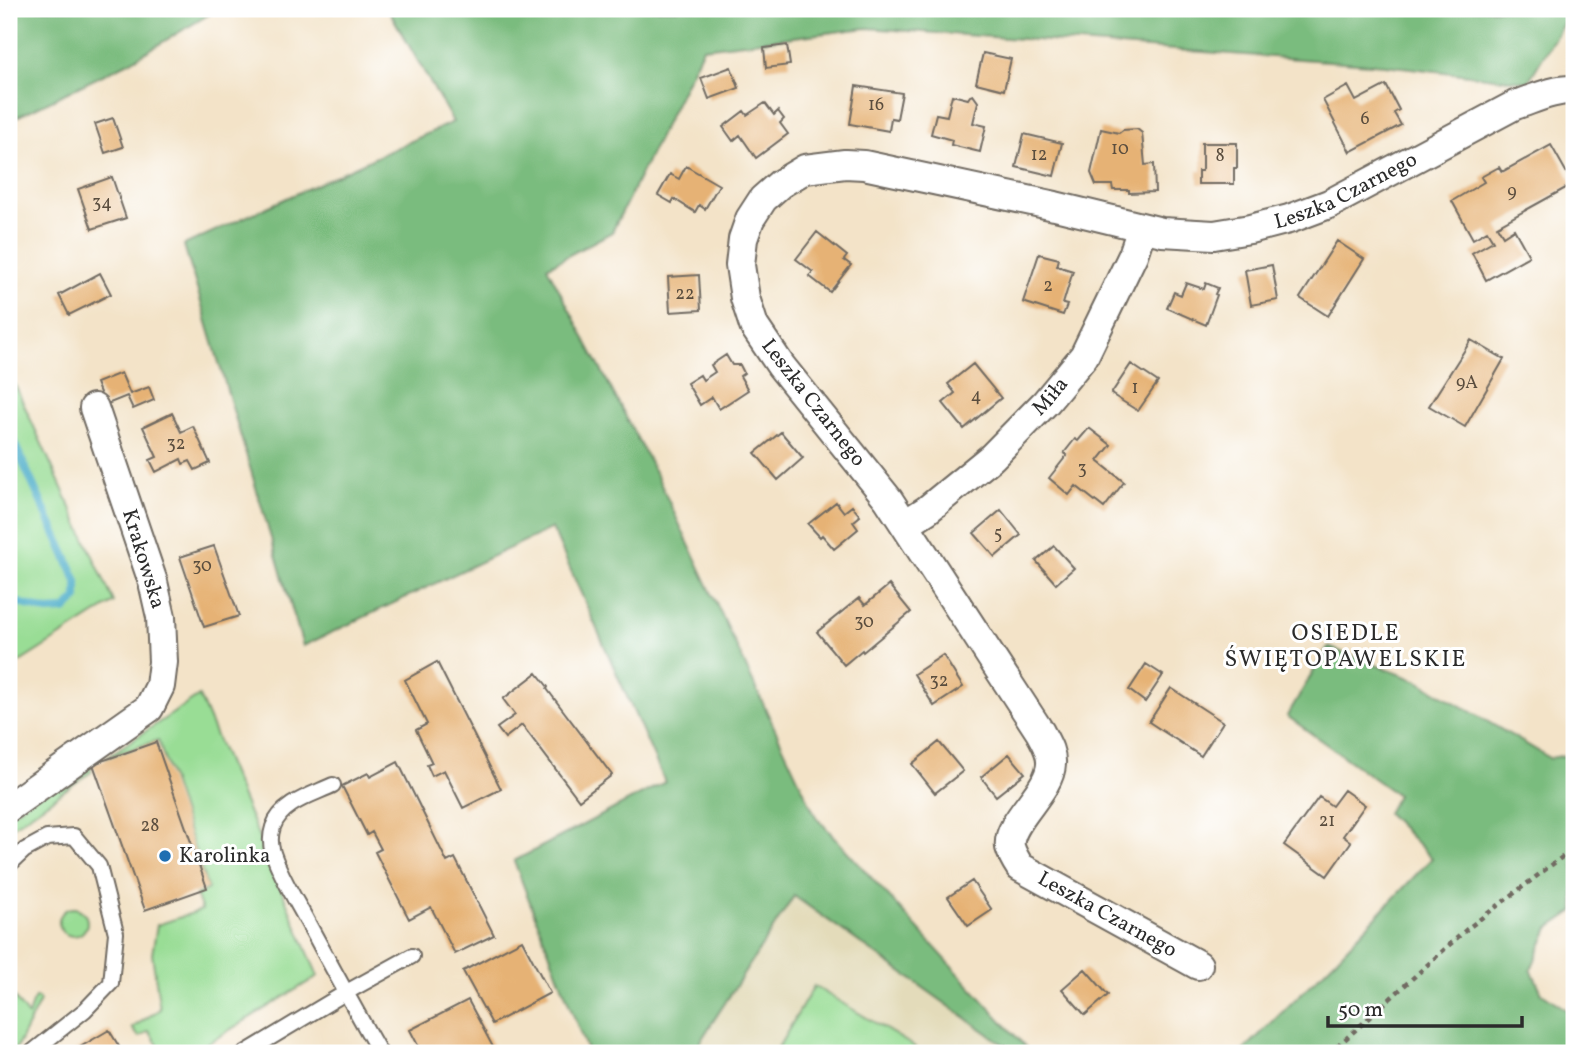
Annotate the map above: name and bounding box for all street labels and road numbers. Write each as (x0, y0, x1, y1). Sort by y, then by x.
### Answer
street label: Leszka Czarnego (1271, 145, 1422, 237)
street label: Leszka Czarnego (754, 333, 872, 473)
street label: Miła (1026, 371, 1075, 422)
street label: Krakowska (114, 506, 172, 612)
street label: Leszka Czarnego (1032, 865, 1182, 965)

